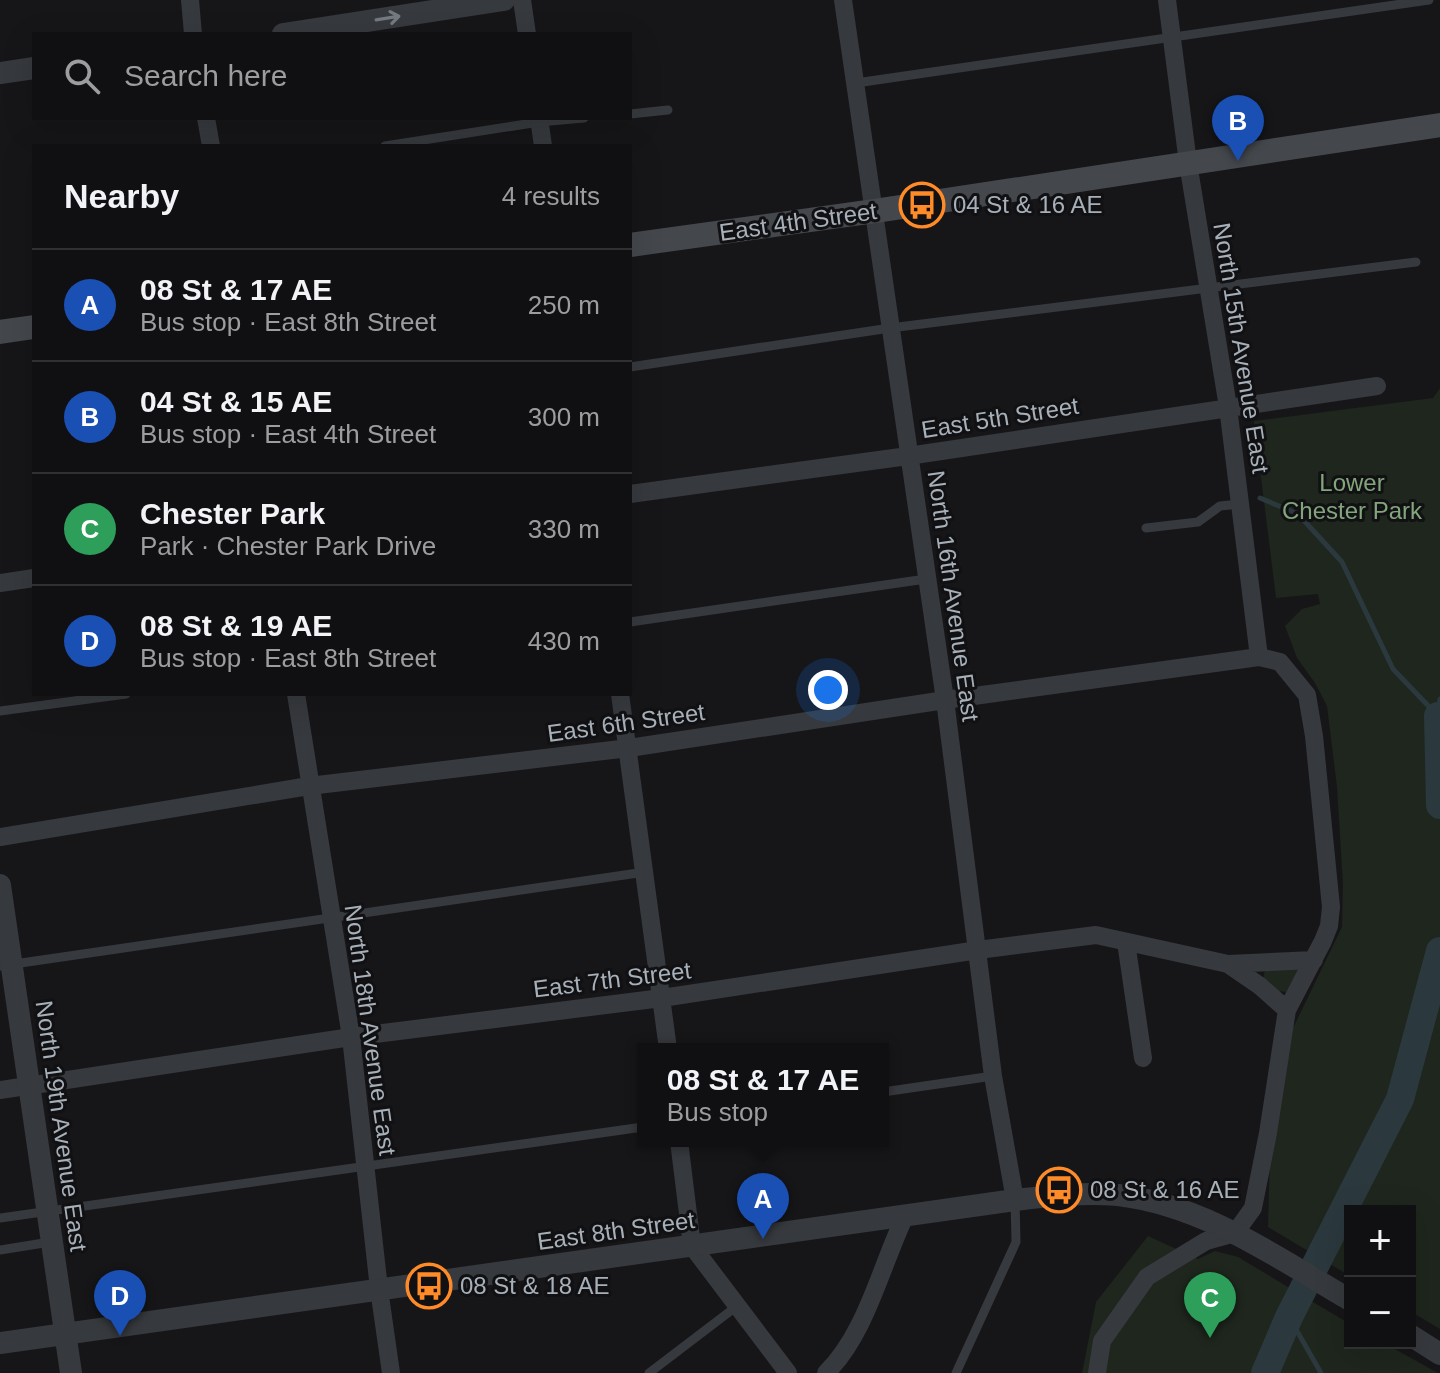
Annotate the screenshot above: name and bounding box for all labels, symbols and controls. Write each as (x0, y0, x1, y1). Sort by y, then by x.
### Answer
one-way arrow (374, 10, 400, 25)
search box (32, 32, 632, 120)
icon: search (60, 54, 104, 98)
text: Search here (124, 59, 287, 92)
pin: B (1212, 95, 1264, 161)
text: Nearby (64, 177, 179, 215)
text: 4 results (502, 181, 600, 211)
bus stop icon: 04 St & 16 AE (898, 181, 946, 229)
place label: 04 St & 16 AE (953, 191, 1102, 218)
street label: East 4th Street (717, 197, 879, 246)
street label: North 15th Avenue East (1208, 221, 1275, 475)
text: 08 St & 17 AE (140, 273, 332, 306)
text: A (81, 290, 99, 320)
text: 250 m (528, 290, 600, 320)
text: Bus stop · East 8th Street (140, 307, 436, 337)
text: 04 St & 15 AE (140, 385, 332, 418)
street label: East 5th Street (919, 392, 1081, 443)
text: B (81, 402, 99, 432)
text: 300 m (528, 402, 600, 432)
text: Bus stop · East 4th Street (140, 419, 436, 449)
street label: North 16th Avenue East (923, 469, 985, 723)
park label: Lower Chester Park (1282, 469, 1423, 524)
text: Chester Park (140, 497, 325, 530)
text: C (81, 514, 99, 544)
text: 330 m (528, 514, 600, 544)
text: Park · Chester Park Drive (140, 531, 436, 561)
text: 08 St & 19 AE (140, 609, 332, 642)
text: D (81, 626, 99, 656)
text: 430 m (528, 626, 600, 656)
text: Bus stop · East 8th Street (140, 643, 436, 673)
your location (808, 670, 848, 710)
street label: East 6th Street (545, 698, 707, 747)
street label: North 18th Avenue East (340, 903, 402, 1157)
street label: East 7th Street (532, 956, 693, 1003)
street label: North 19th Avenue East (31, 999, 93, 1253)
popup (637, 1043, 889, 1147)
text: 08 St & 17 AE (667, 1063, 859, 1096)
text: Bus stop (667, 1097, 768, 1127)
bus stop icon: 08 St & 16 AE (1035, 1166, 1083, 1214)
pin: A (737, 1173, 789, 1239)
place label: 08 St & 16 AE (1090, 1176, 1239, 1203)
map controls (1344, 1205, 1416, 1349)
button: + (1344, 1205, 1416, 1277)
street label: East 8th Street (535, 1206, 697, 1255)
bus stop icon: 08 St & 18 AE (405, 1262, 453, 1310)
pin: D (94, 1270, 146, 1336)
place label: 08 St & 18 AE (460, 1272, 609, 1299)
pin: C (1184, 1272, 1236, 1338)
button: − (1344, 1277, 1416, 1349)

